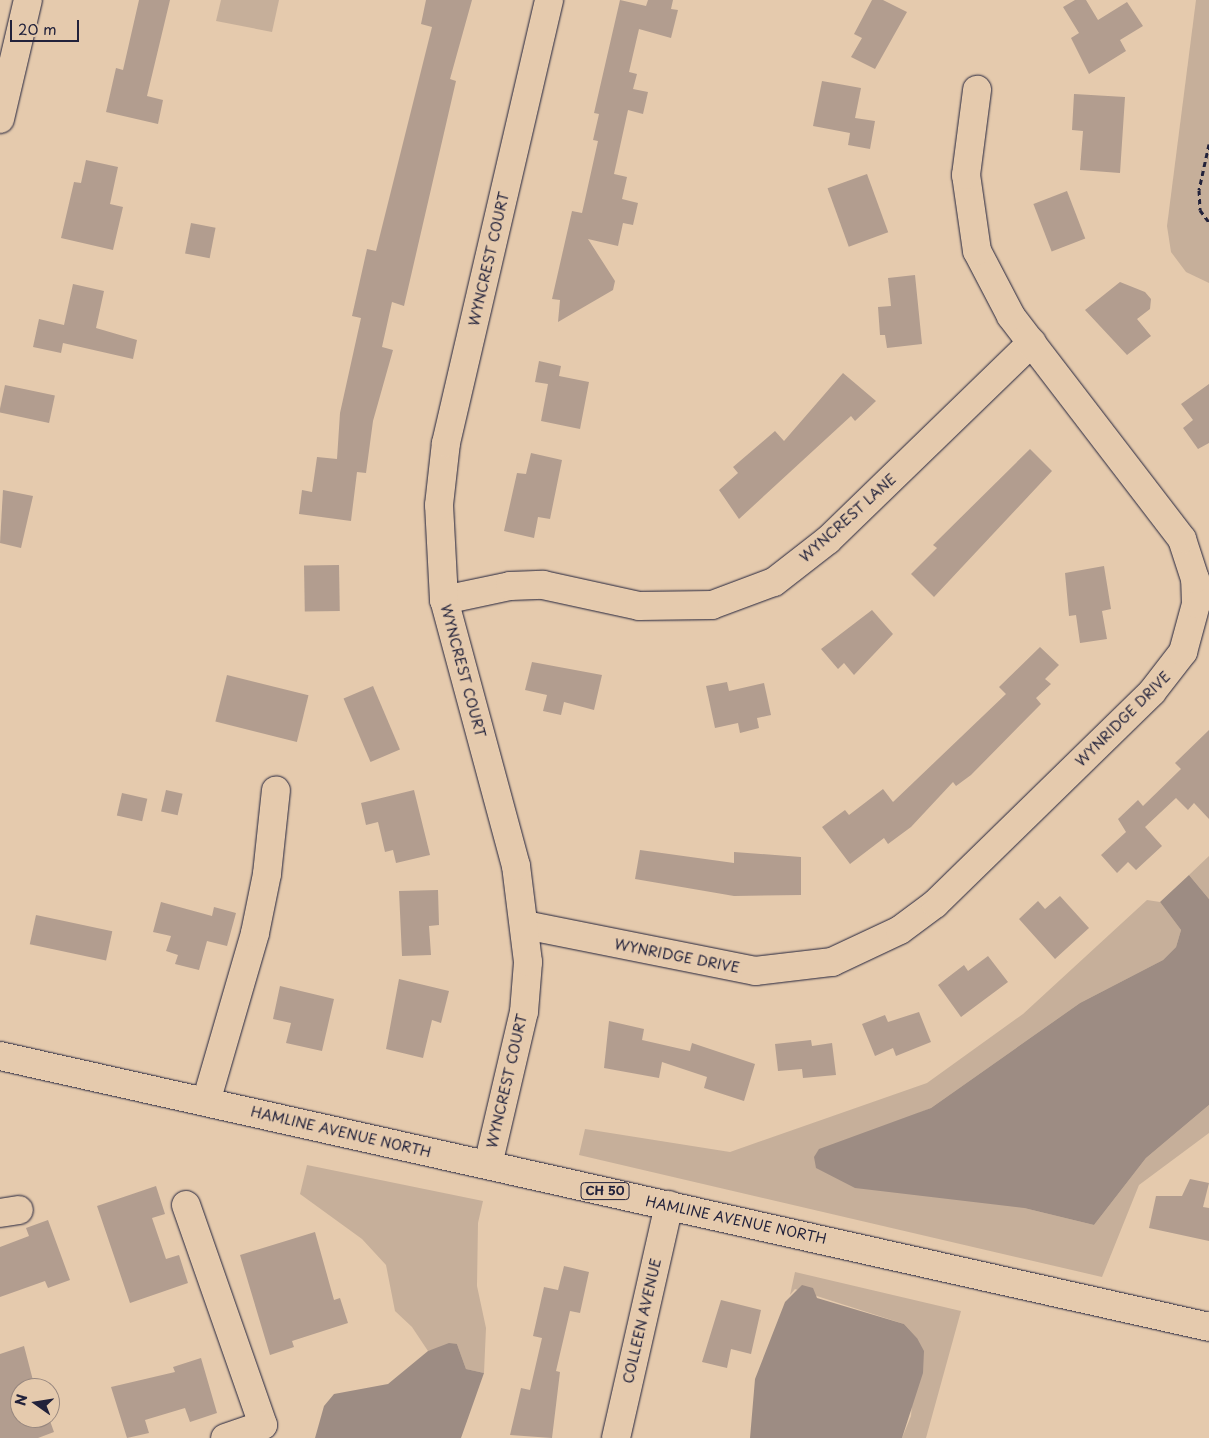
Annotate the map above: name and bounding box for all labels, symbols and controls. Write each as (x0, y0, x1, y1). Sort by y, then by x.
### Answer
scale bar (12, 10, 81, 42)
text: 20 m (18, 17, 57, 40)
street label: WYNCREST COURT (465, 191, 513, 327)
street label: WYNCREST LANE (796, 470, 900, 566)
street label: WYNCREST COURT (437, 603, 489, 739)
street label: WYNRIDGE DRIVE (1072, 668, 1174, 770)
street label: WYNRIDGE DRIVE (613, 936, 741, 976)
street label: WYNCREST COURT (483, 1013, 531, 1149)
street label: HAMLINE AVENUE NORTH (249, 1103, 433, 1161)
road number: CH 50 (580, 1182, 630, 1200)
street label: HAMLINE AVENUE NORTH (644, 1193, 828, 1247)
street label: COLLEEN AVENUE (619, 1257, 665, 1385)
north arrow (10, 1378, 60, 1428)
text: N (9, 1392, 32, 1408)

